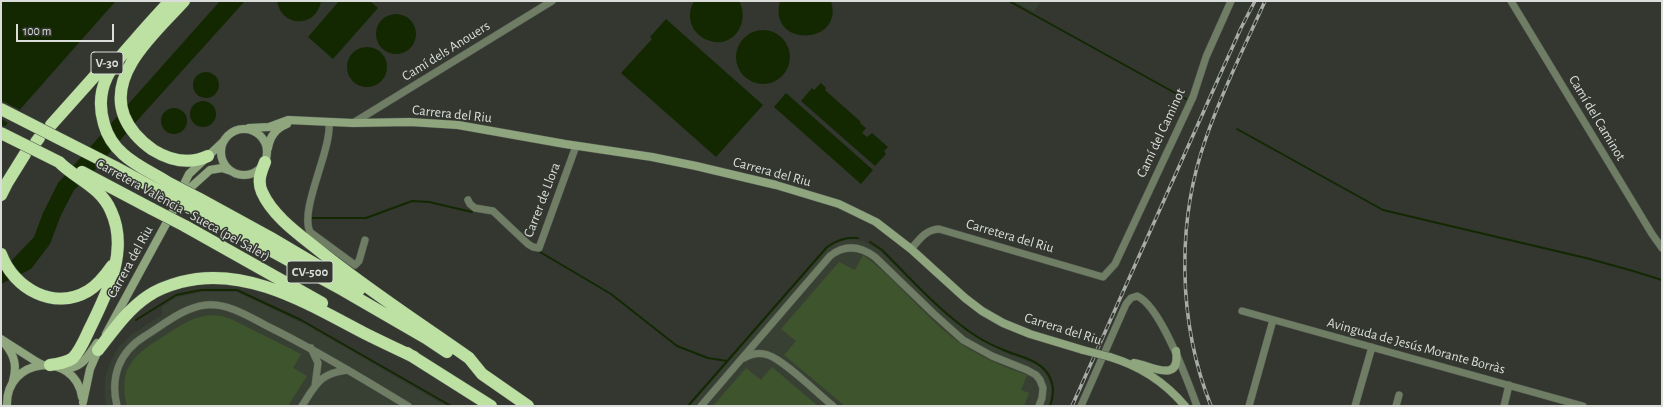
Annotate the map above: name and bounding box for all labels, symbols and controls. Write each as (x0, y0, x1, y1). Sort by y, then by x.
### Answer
scale bar (18, 16, 116, 42)
street label: Camí dels Anouers (399, 17, 493, 85)
text: 100 m (23, 25, 51, 37)
road number: V-30 (91, 52, 123, 74)
street label: Camí del Caminot (1565, 72, 1629, 164)
street label: Camí del Caminot (1133, 86, 1189, 180)
street label: Carrera del Riu (411, 101, 493, 127)
street label: Carrera del Riu (731, 154, 813, 190)
street label: Carretera València - Sueca (pel Saler) (93, 155, 273, 265)
street label: Carrer de Llora (520, 160, 564, 240)
street label: Carretera del Riu (964, 215, 1056, 257)
street label: Carrera del Riu (103, 223, 157, 301)
road number: CV-500 (287, 261, 333, 283)
street label: Carrera del Riu (1022, 309, 1104, 349)
street label: Avinguda de Jesús Morante Borràs (1325, 314, 1507, 378)

